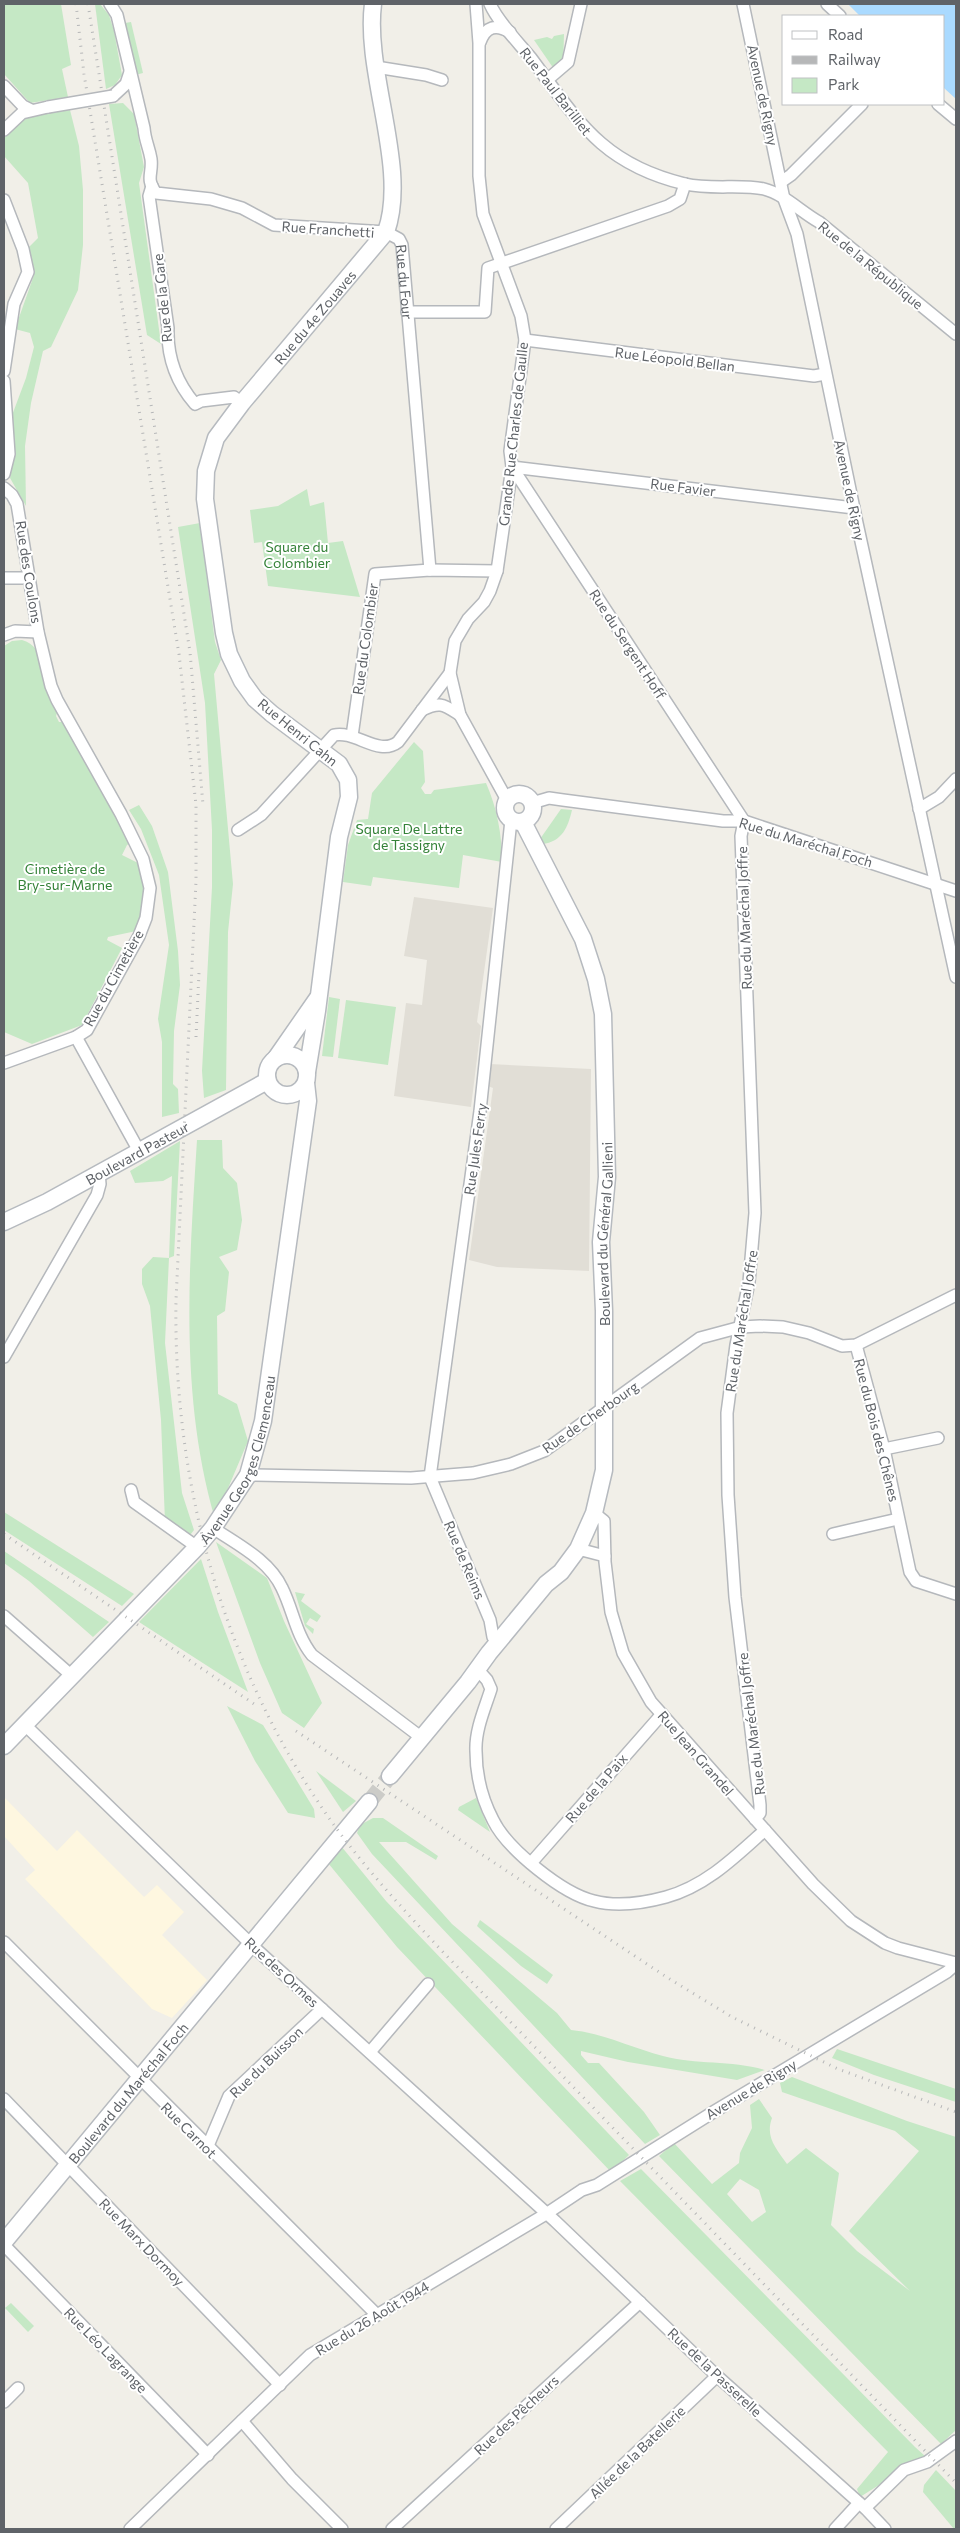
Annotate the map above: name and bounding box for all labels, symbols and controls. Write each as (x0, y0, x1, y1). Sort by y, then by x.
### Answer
legend (782, 15, 945, 105)
text: Road (828, 25, 863, 43)
street label: Avenue de Rigny (744, 43, 782, 147)
street label: Rue Paul Barilliet (516, 44, 596, 138)
text: Railway (828, 50, 881, 68)
text: Park (828, 75, 859, 93)
street label: Rue Franchetti (281, 217, 375, 241)
street label: Rue de la République (815, 217, 927, 313)
street label: Rue du Four (393, 244, 417, 320)
street label: Rue de la Gare (149, 253, 175, 343)
street label: Rue du 4e Zouaves (270, 266, 359, 367)
street label: Grande Rue Charles de Gaulle (495, 341, 531, 527)
street label: Rue Léopold Bellan (614, 343, 736, 375)
street label: Avenue de Rigny (831, 438, 869, 542)
street label: Rue Favier (649, 475, 717, 499)
street label: Rue des Coulons (12, 519, 46, 625)
park label: Square du Colombier (264, 538, 331, 571)
street label: Rue du Colombier (349, 582, 381, 696)
street label: Rue du Sergent Hoff (586, 586, 670, 702)
street label: Rue Henri Cahn (255, 695, 341, 769)
street label: Rue du Maréchal Foch (737, 814, 875, 870)
park label: Square De Lattre de Tassigny (356, 820, 462, 853)
street label: Rue du Maréchal Joffre (733, 846, 755, 990)
park label: Cimetière de Bry-sur-Marne (17, 860, 113, 893)
street label: Rue du Cimetière (79, 927, 147, 1029)
street label: Rue Jules Ferry (460, 1102, 490, 1196)
street label: Boulevard Pasteur (82, 1117, 192, 1188)
street label: Boulevard du Général Gallieni (592, 1142, 616, 1326)
street label: Rue du Maréchal Joffre (721, 1249, 761, 1393)
street label: Rue du Bois des Chênes (851, 1357, 903, 1503)
street label: Avenue Georges Clemenceau (195, 1375, 278, 1547)
street label: Rue de Cherbourg (539, 1377, 642, 1457)
street label: Rue de Reims (441, 1518, 489, 1602)
street label: Rue du Maréchal Joffre (734, 1652, 768, 1796)
street label: Rue Jean Grandel (655, 1707, 737, 1799)
street label: Rue de la Paix (561, 1750, 631, 1826)
street label: Rue des Ormes (242, 1933, 322, 2011)
street label: Boulevard du Maréchal Foch (64, 2019, 191, 2167)
street label: Rue du Buisson (226, 2023, 306, 2101)
street label: Avenue de Rigny (702, 2055, 800, 2123)
street label: Rue Carnot (158, 2099, 221, 2162)
street label: Rue Marx Dormoy (96, 2195, 188, 2289)
street label: Rue du 26 Août 1944 (312, 2277, 433, 2359)
street label: Rue Léo Lagrange (61, 2304, 151, 2396)
street label: Rue de la Passerelle (664, 2324, 766, 2420)
street label: Rue des Pêcheurs (470, 2371, 562, 2459)
street label: Allée de la Batellerie (586, 2402, 688, 2502)

